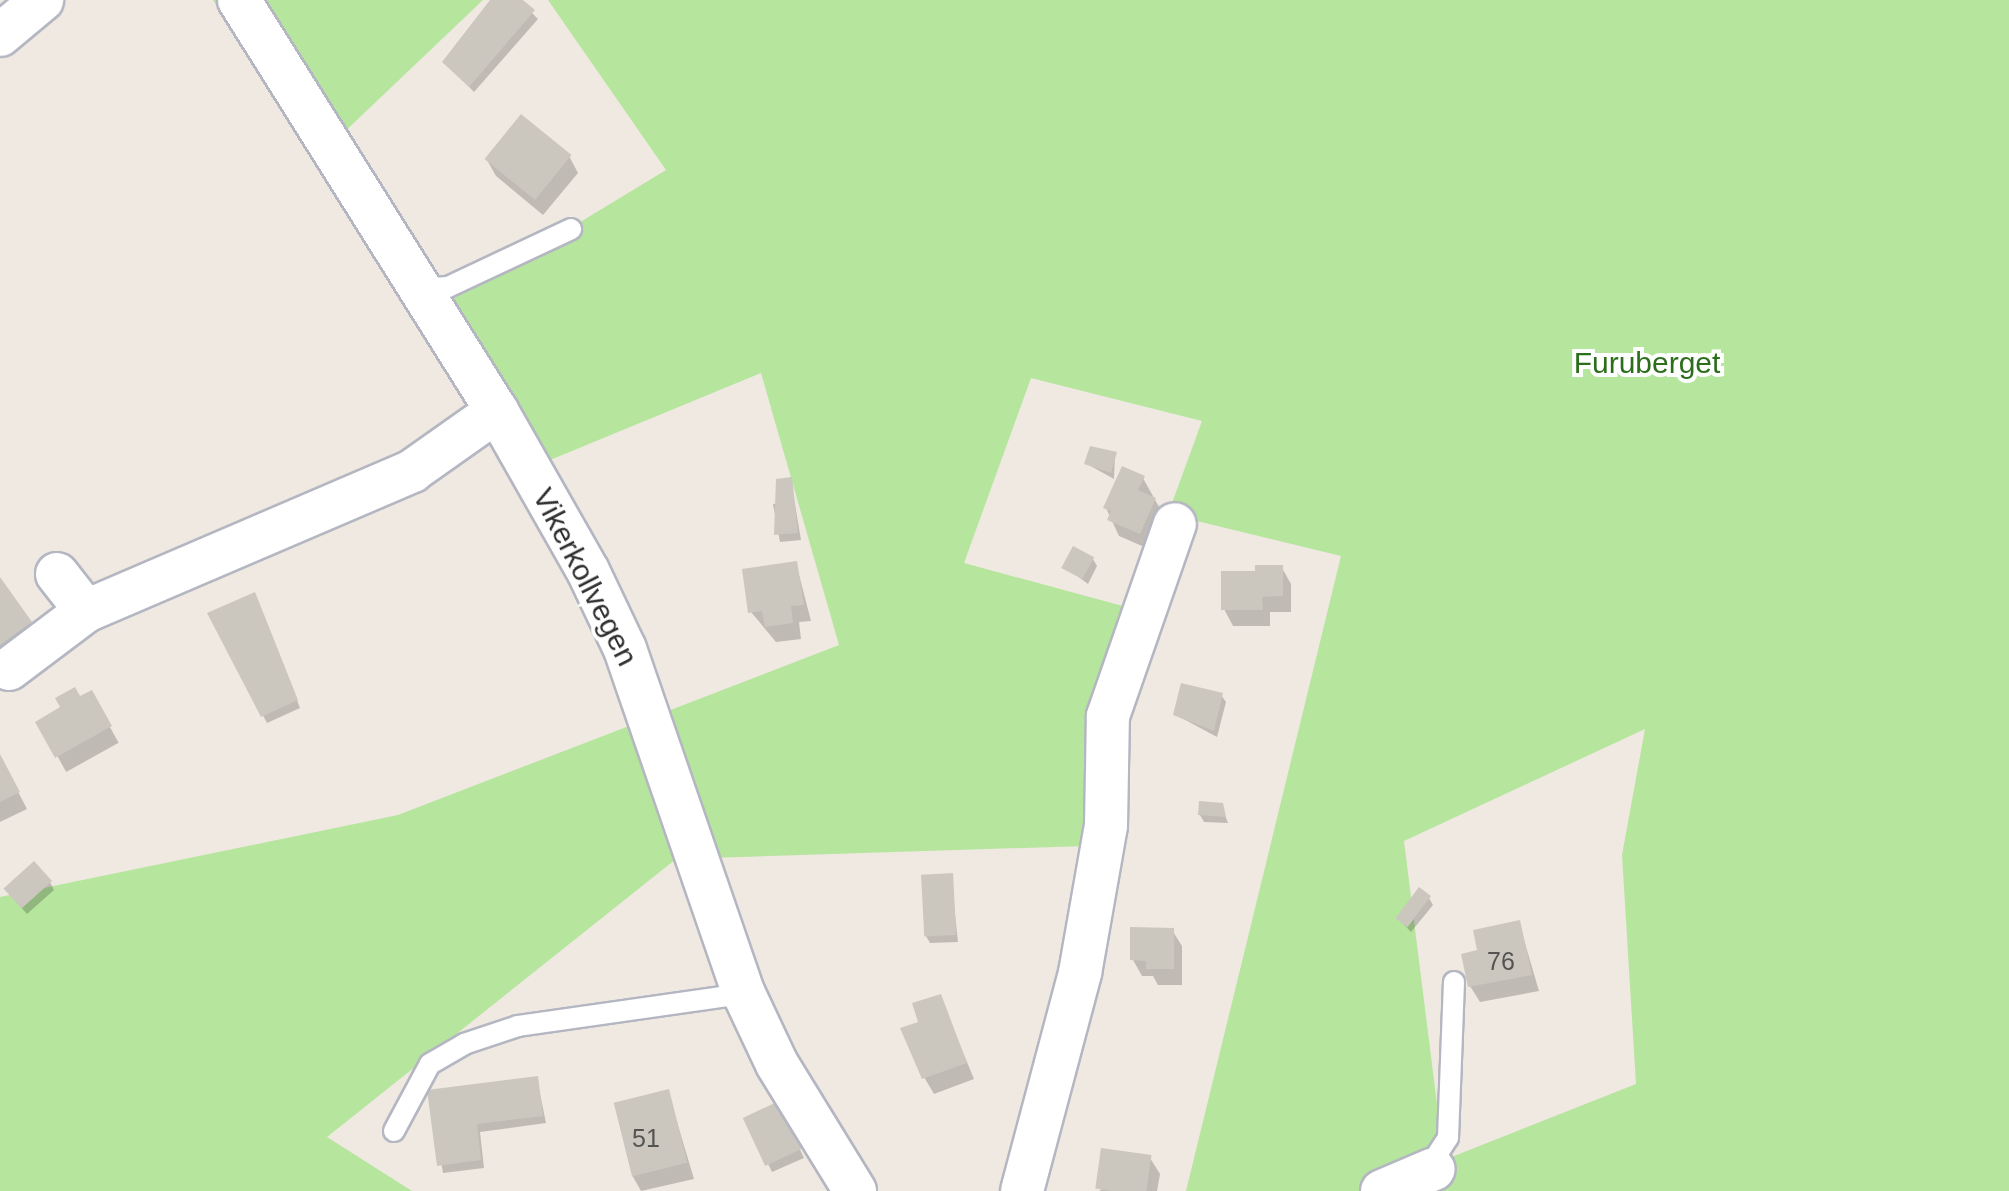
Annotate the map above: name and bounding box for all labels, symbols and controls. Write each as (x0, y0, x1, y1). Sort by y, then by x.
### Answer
park label: Furuberget (1574, 345, 1720, 381)
street label: Vikerkollvegen (525, 482, 645, 672)
house number: 76 (1487, 946, 1515, 976)
house number: 51 (632, 1123, 660, 1153)

